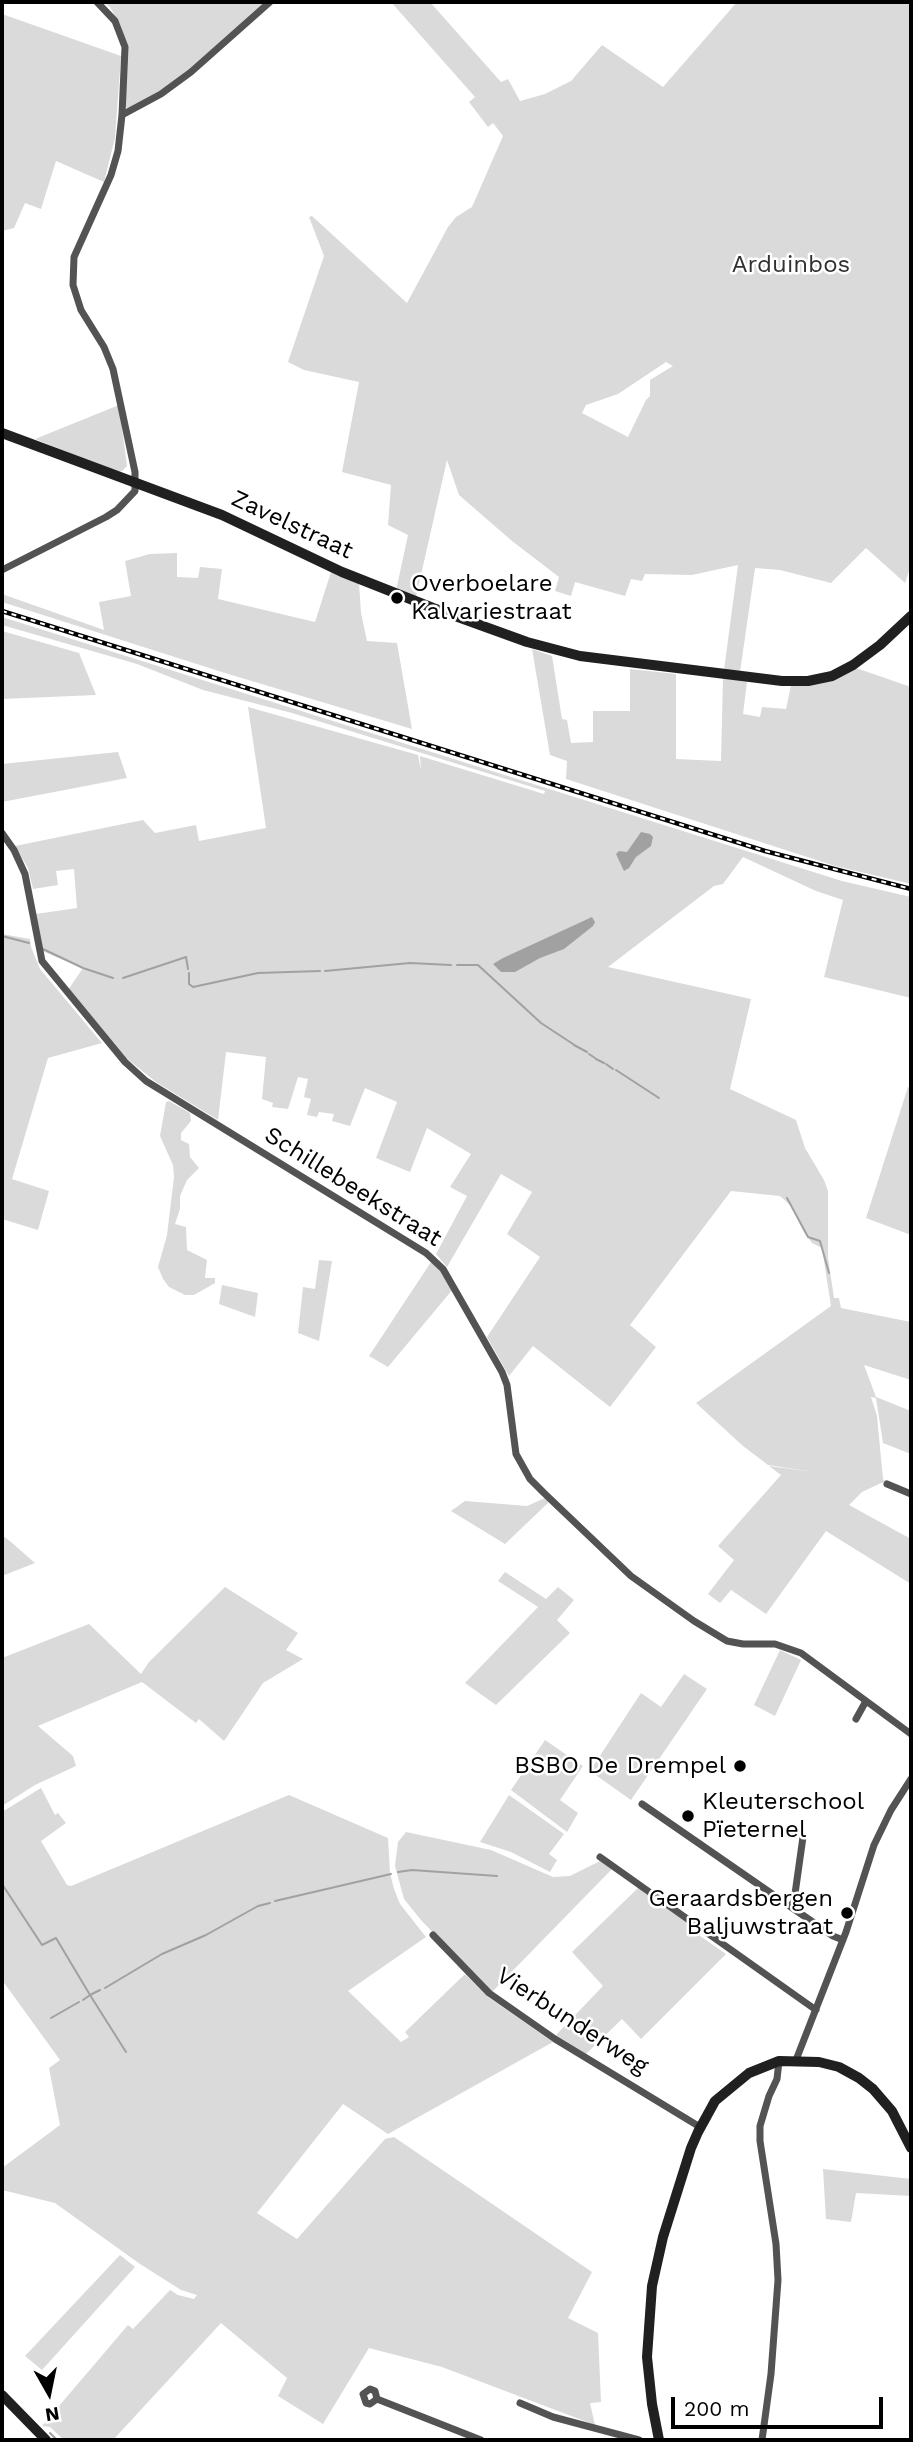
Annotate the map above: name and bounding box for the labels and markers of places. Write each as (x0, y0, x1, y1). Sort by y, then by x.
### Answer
place label: Overboelare Kalvariestraat (411, 570, 572, 626)
marker: Overboelare Kalvariestraat (389, 590, 405, 606)
place label: BSBO De Drempel (514, 1752, 726, 1780)
marker: BSBO De Drempel (732, 1758, 748, 1774)
place label: Kleuterschool Pïeternel (702, 1788, 864, 1844)
marker: Kleuterschool Pïeternel (680, 1808, 696, 1824)
place label: Geraardsbergen Baljuwstraat (648, 1885, 833, 1941)
marker: Geraardsbergen Baljuwstraat (839, 1905, 855, 1921)

